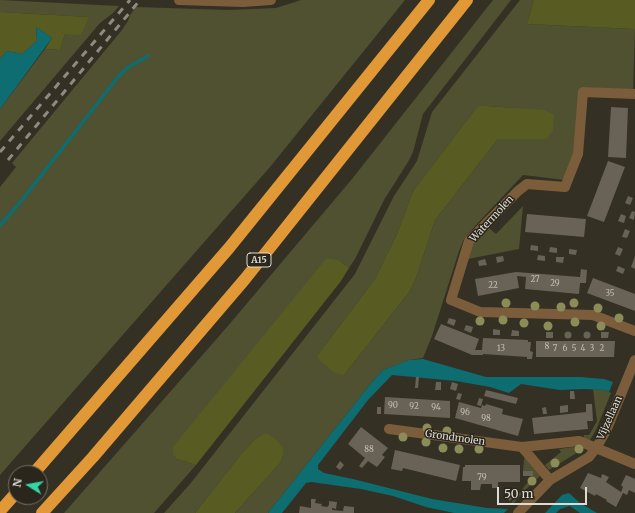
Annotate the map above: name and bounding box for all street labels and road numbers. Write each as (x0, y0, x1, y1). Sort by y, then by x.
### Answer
street label: Watermolen (468, 193, 516, 245)
road number: A15 (247, 253, 271, 267)
street label: Vijzellaan (595, 394, 625, 442)
street label: Grondmolen (424, 428, 486, 448)

